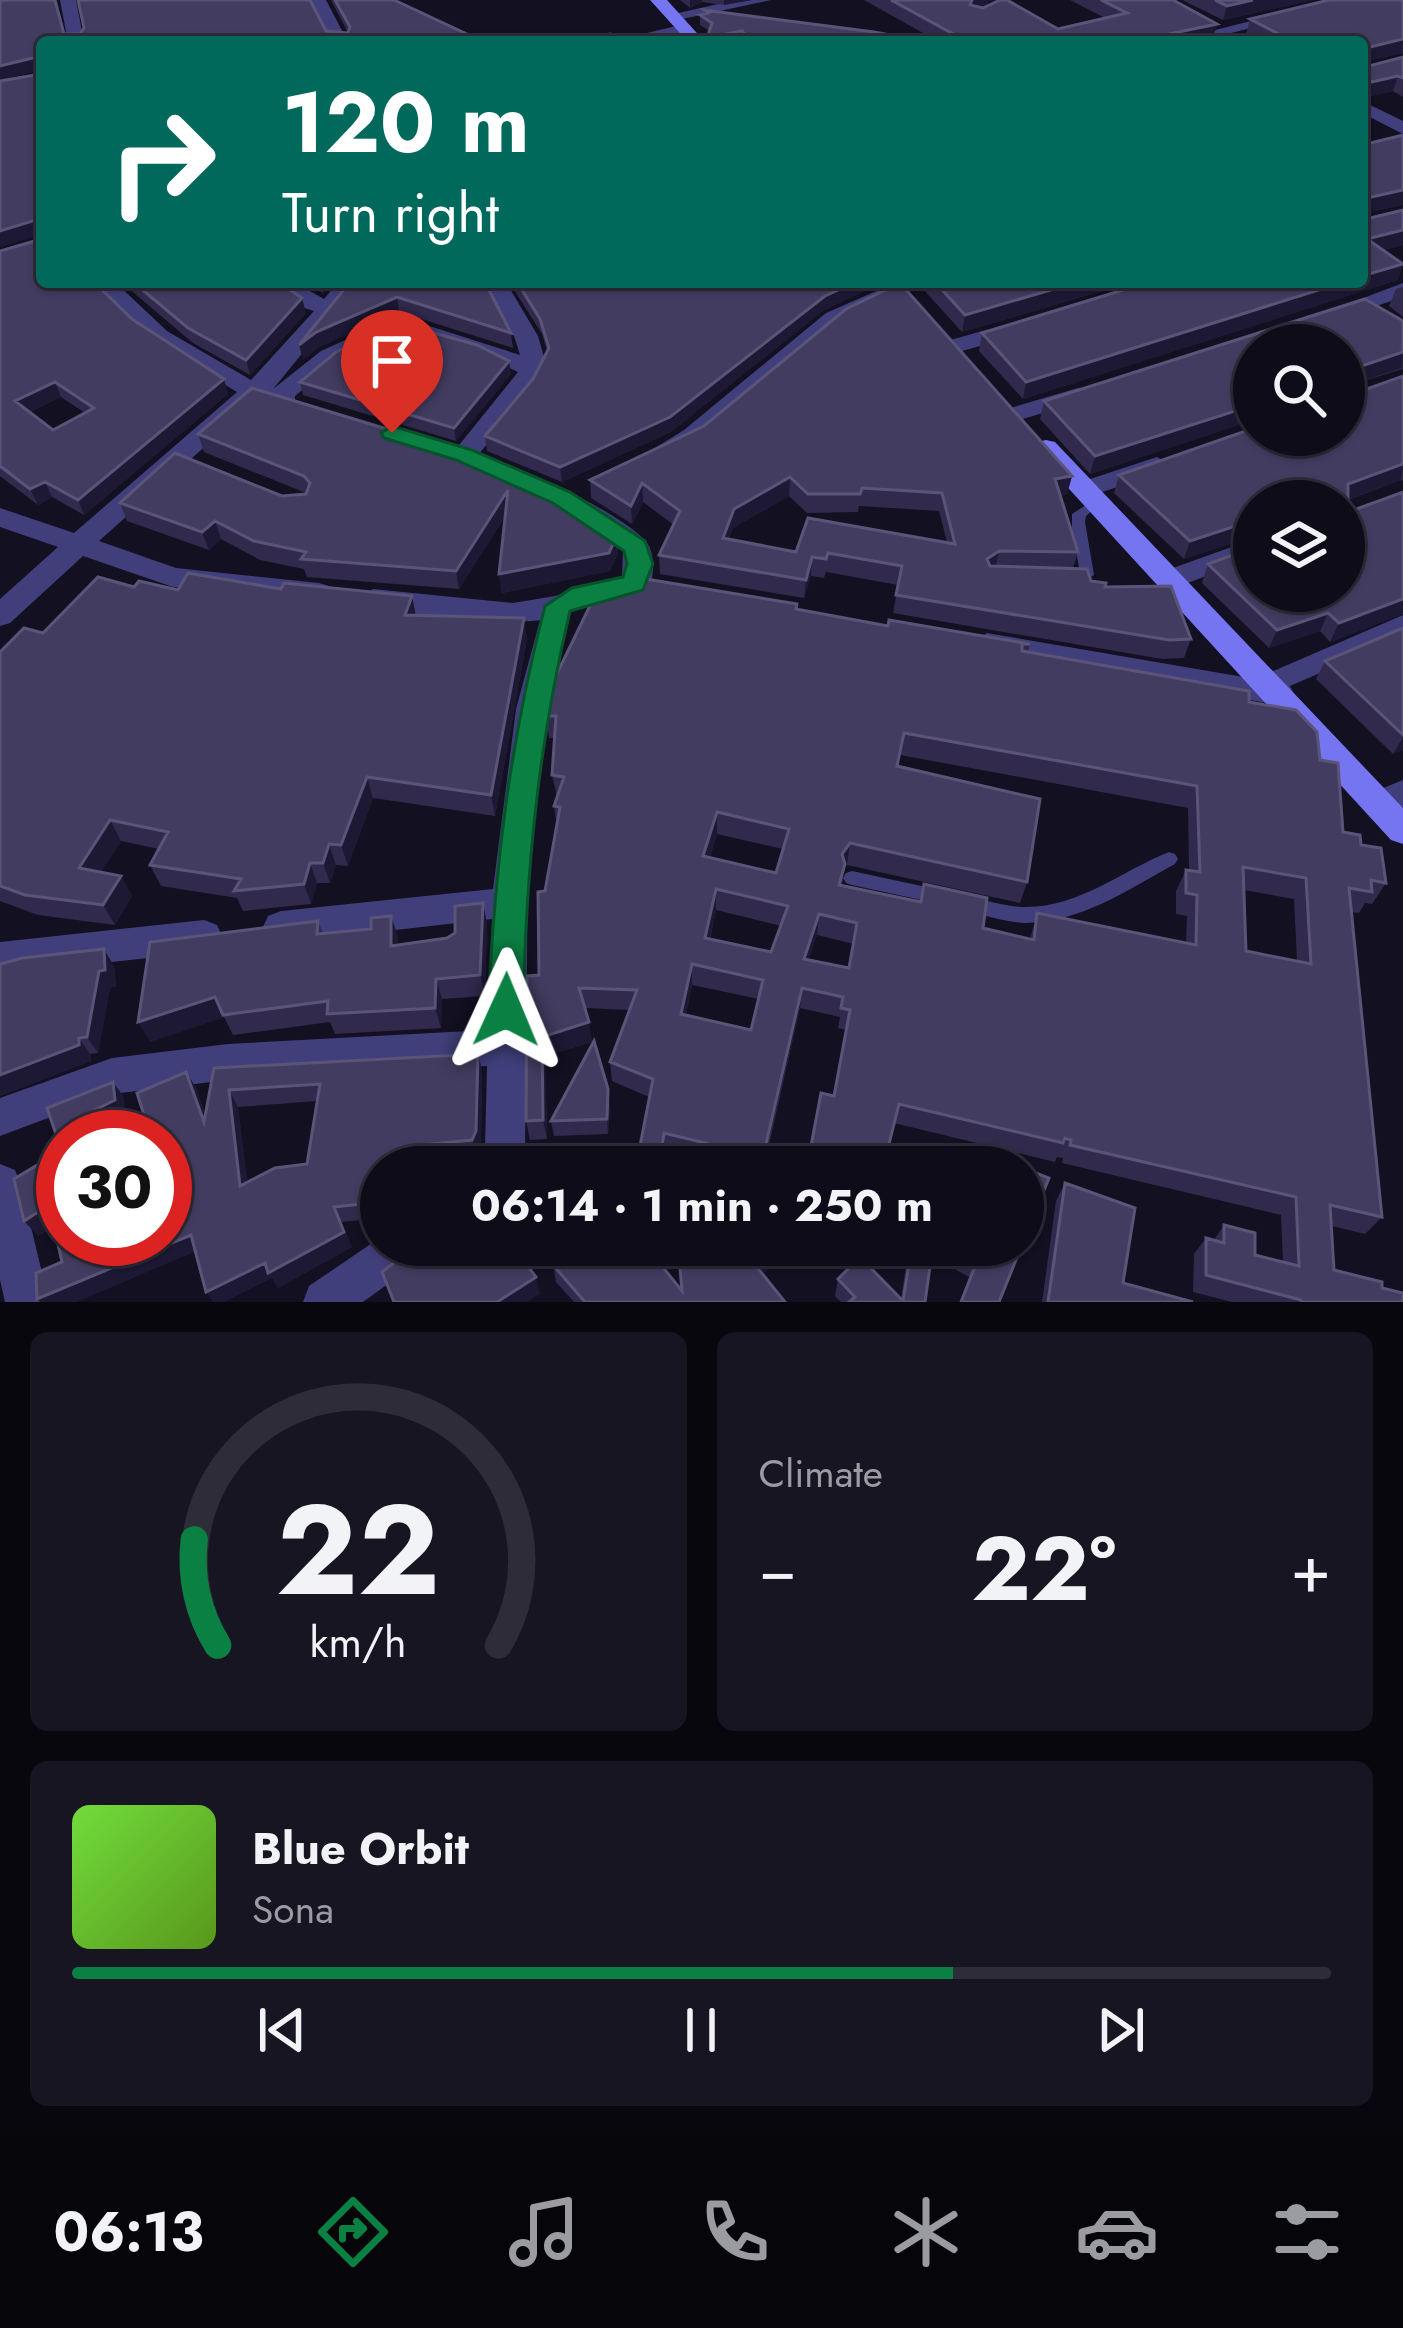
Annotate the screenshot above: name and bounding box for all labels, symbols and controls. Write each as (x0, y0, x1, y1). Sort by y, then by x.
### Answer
text: 120 m (282, 62, 530, 184)
icon: right (84, 84, 240, 240)
text: Turn right (282, 174, 499, 252)
pin (341, 310, 443, 433)
map controls (1233, 324, 1365, 612)
button: search (1233, 324, 1365, 456)
icon: arrive (359, 328, 425, 394)
button: layers (1233, 480, 1365, 612)
position arrow (443, 947, 569, 1073)
speed limit sign: 30 (36, 1110, 192, 1266)
text: 06:14 · 1 min · 250 m (471, 1173, 933, 1238)
text: Climate (759, 1445, 883, 1502)
text: 22 (276, 1460, 440, 1641)
text: 22° (972, 1504, 1116, 1634)
text: − (759, 1521, 797, 1617)
text: + (1290, 1521, 1331, 1617)
text: km/h (310, 1610, 407, 1672)
text: Blue Orbit (252, 1816, 469, 1881)
text: Sona (252, 1881, 334, 1938)
icon: previous (249, 1997, 315, 2063)
icon: pause (668, 1997, 734, 2063)
icon: next (1088, 1997, 1154, 2063)
icon: directions (311, 2190, 395, 2274)
icon: music (502, 2190, 586, 2274)
icon: phone (693, 2190, 777, 2274)
icon: climate (884, 2190, 968, 2274)
icon: car (1075, 2190, 1159, 2274)
icon: filters (1265, 2190, 1349, 2274)
text: 06:13 (53, 2193, 204, 2271)

